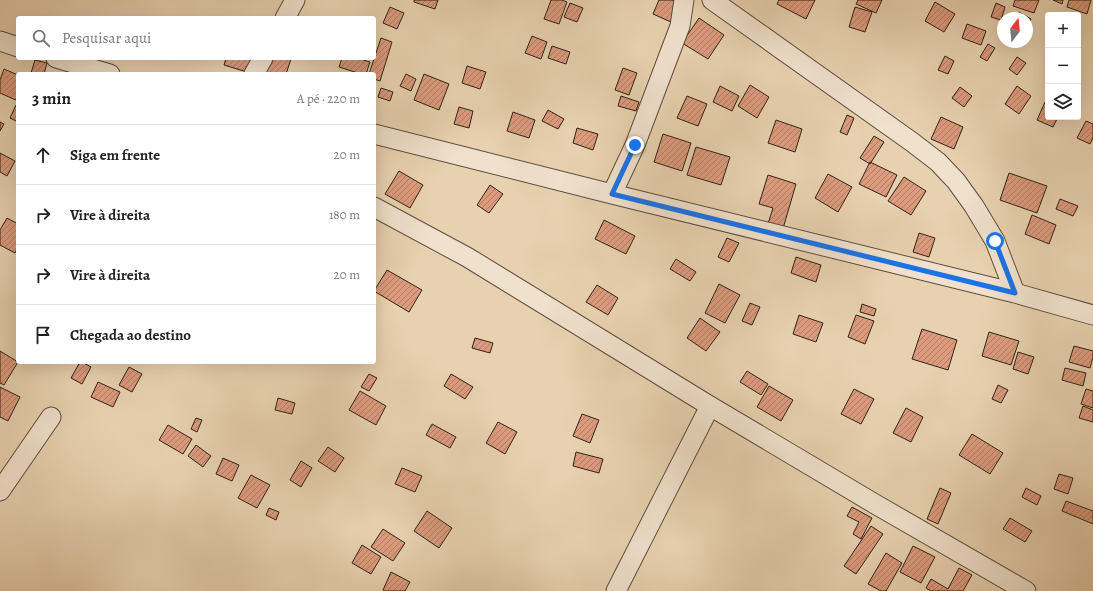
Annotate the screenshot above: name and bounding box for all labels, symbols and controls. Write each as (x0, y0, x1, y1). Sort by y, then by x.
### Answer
north arrow (997, 12, 1033, 48)
map controls (1045, 12, 1081, 120)
button: + (1045, 12, 1081, 48)
search box (16, 16, 376, 60)
icon: search (30, 27, 52, 49)
text: Pesquisar aqui (62, 28, 151, 48)
button: − (1045, 48, 1081, 84)
button: layers (1045, 84, 1081, 120)
text: 3 min (32, 87, 71, 110)
text: A pé · 220 m (297, 90, 360, 107)
route end (626, 136, 644, 154)
icon: ahead (32, 144, 54, 166)
text: Siga em frente (70, 145, 160, 165)
text: 20 m (334, 146, 360, 163)
icon: right (32, 204, 54, 226)
text: Vire à direita (70, 205, 150, 225)
text: 180 m (329, 206, 360, 223)
route start (986, 232, 1004, 250)
icon: right (32, 264, 54, 286)
text: Vire à direita (70, 265, 150, 285)
text: 20 m (334, 266, 360, 283)
icon: arrive (32, 324, 54, 346)
text: Chegada ao destino (70, 325, 191, 345)

